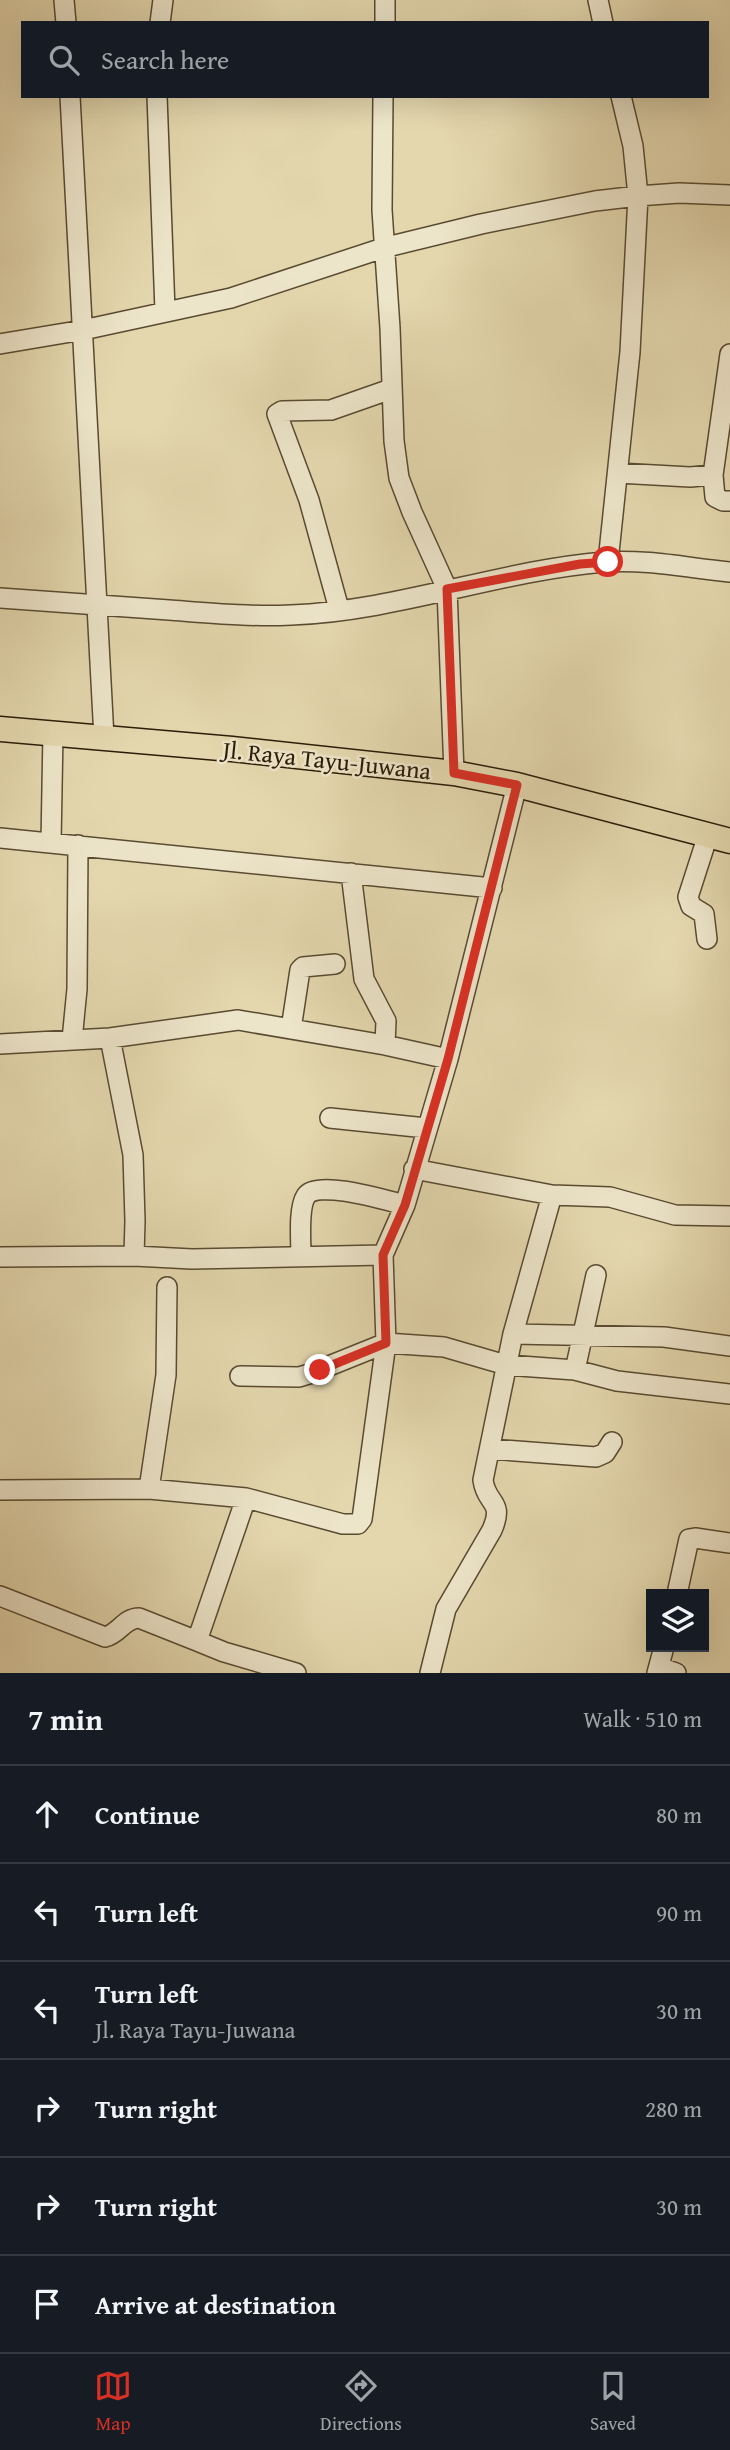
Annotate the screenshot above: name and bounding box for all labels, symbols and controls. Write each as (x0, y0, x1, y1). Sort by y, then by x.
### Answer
search box (21, 21, 709, 98)
text: Search here (101, 40, 229, 79)
icon: search (45, 41, 83, 79)
route start (592, 546, 623, 577)
street label: Jl. Raya Tayu-Juwana (218, 731, 434, 788)
route end (304, 1354, 335, 1385)
map controls (646, 1589, 709, 1652)
button: layers (646, 1589, 709, 1652)
text: 7 min (28, 1697, 103, 1741)
text: Walk · 510 m (583, 1702, 702, 1735)
icon: ahead (28, 1795, 66, 1833)
text: Continue (95, 1795, 200, 1834)
text: 80 m (656, 1798, 702, 1831)
icon: left (28, 1893, 66, 1931)
text: Turn left (95, 1893, 198, 1932)
text: 90 m (656, 1896, 702, 1929)
text: Turn left (95, 1974, 198, 2013)
icon: left (28, 1991, 66, 2029)
text: 30 m (656, 1994, 702, 2027)
text: Jl. Raya Tayu-Juwana (95, 2013, 296, 2046)
icon: right (28, 2089, 66, 2127)
text: Turn right (95, 2089, 217, 2128)
text: 280 m (645, 2092, 702, 2125)
icon: right (28, 2187, 66, 2225)
text: Turn right (95, 2187, 217, 2226)
text: 30 m (656, 2190, 702, 2223)
icon: arrive (28, 2285, 66, 2323)
text: Arrive at destination (95, 2285, 336, 2324)
tab: Map (94, 2367, 132, 2437)
tab: Directions (320, 2367, 402, 2437)
tab: Saved (590, 2367, 636, 2437)

